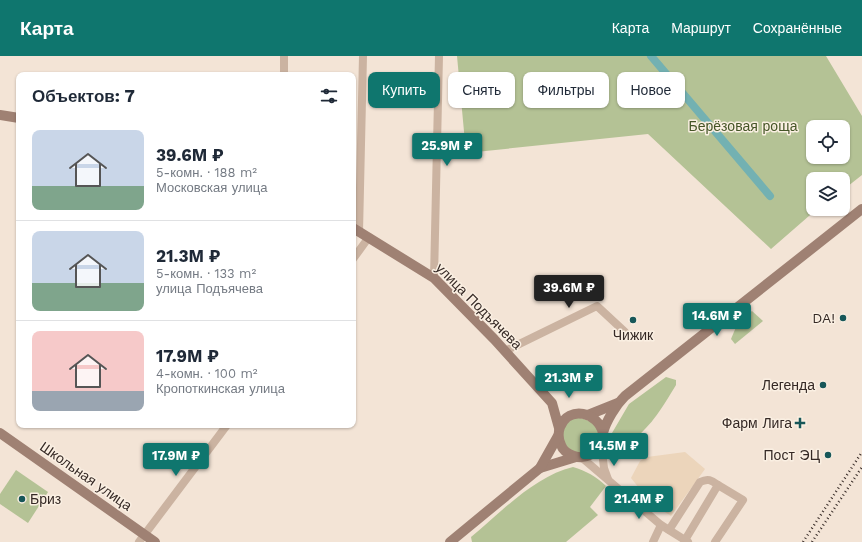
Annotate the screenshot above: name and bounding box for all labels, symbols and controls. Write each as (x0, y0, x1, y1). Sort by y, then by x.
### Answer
text: Карта (20, 17, 74, 40)
text: Карта (612, 20, 649, 36)
text: Маршрут (671, 20, 731, 36)
text: Сохранённые (753, 20, 842, 36)
chip: Купить (368, 72, 440, 108)
chip: Снять (448, 72, 515, 108)
chip: Фильтры (523, 72, 609, 108)
chip: Новое (617, 72, 685, 108)
icon: filters (318, 85, 340, 107)
text: Объектов: 7 (32, 86, 135, 106)
park label: Берёзовая роща (689, 118, 798, 134)
map controls (806, 120, 850, 216)
button: locate (806, 120, 850, 164)
pin: 25.9M ₽ (410, 133, 484, 167)
text: 25.9M ₽ (421, 138, 473, 153)
text: 39.6M ₽ (156, 145, 224, 165)
icon: home (64, 146, 112, 194)
text: 5-комн. · 188 m² (156, 165, 257, 180)
button: layers (806, 172, 850, 216)
text: Московская улица (156, 180, 267, 195)
text: 21.3M ₽ (156, 246, 221, 266)
icon: home (64, 247, 112, 295)
street label: улица Подъячева (433, 260, 526, 353)
text: 5-комн. · 133 m² (156, 266, 256, 281)
pin: 39.6M ₽ (532, 275, 606, 309)
text: 39.6M ₽ (543, 280, 595, 295)
text: улица Подъячева (156, 281, 263, 296)
pin: 14.6M ₽ (680, 303, 754, 337)
text: 14.6M ₽ (692, 308, 742, 323)
place label: DA! (812, 310, 835, 326)
marker: DA! (838, 313, 848, 323)
marker: Чижик (628, 315, 638, 325)
place label: Чижик (613, 327, 654, 343)
text: 17.9M ₽ (156, 346, 219, 366)
icon: home (64, 347, 112, 395)
pin: 21.3M ₽ (532, 365, 606, 399)
text: 4-комн. · 100 m² (156, 366, 258, 381)
text: 21.3M ₽ (544, 370, 594, 385)
place label: Легенда (762, 377, 815, 393)
marker: Легенда (818, 380, 828, 390)
text: Кропоткинская улица (156, 381, 285, 396)
place label: Фарм Лига (722, 415, 792, 431)
marker: Фарм Лига (795, 418, 805, 428)
pin: 14.5M ₽ (577, 433, 651, 467)
street label: Школьная улица (37, 438, 135, 514)
text: 14.5M ₽ (589, 438, 639, 453)
pin: 17.9M ₽ (139, 443, 213, 477)
place label: Пост ЭЦ (764, 447, 821, 463)
text: 17.9M ₽ (152, 448, 200, 463)
marker: Пост ЭЦ (823, 450, 833, 460)
pin: 21.4M ₽ (602, 486, 676, 520)
place label: Бриз (30, 491, 61, 507)
text: 21.4M ₽ (614, 491, 664, 506)
marker: Бриз (17, 494, 27, 504)

